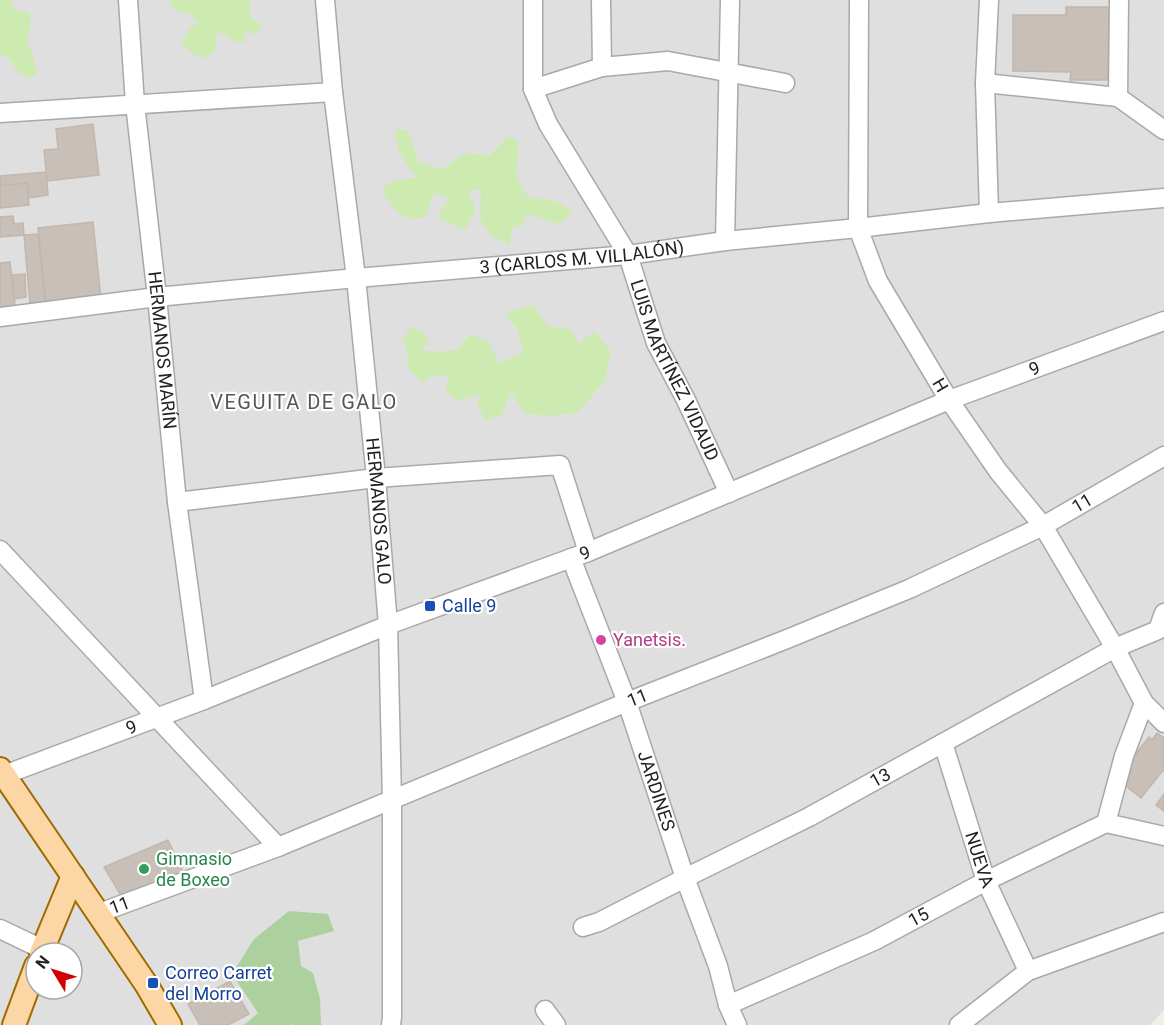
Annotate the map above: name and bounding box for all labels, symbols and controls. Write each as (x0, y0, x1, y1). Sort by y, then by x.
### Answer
street label: 3 (CARLOS M. VILLALÓN) (479, 236, 685, 278)
street label: HERMANOS MARÍN (144, 270, 181, 430)
street label: LUIS MARTÍNEZ VIDAUD (626, 277, 724, 464)
street label: 9 (1026, 357, 1043, 380)
street label: H (928, 374, 953, 396)
district label: VEGUITA DE GALO (210, 390, 398, 414)
street label: HERMANOS GALO (362, 436, 396, 586)
street label: 11 (1068, 489, 1096, 517)
street label: 9 (576, 541, 593, 564)
place label: Calle 9 (442, 595, 496, 616)
marker: Calle 9 (423, 599, 437, 613)
place label: Yanetsis. (613, 629, 686, 650)
marker: Yanetsis. (594, 633, 608, 647)
street label: 11 (624, 684, 651, 711)
street label: 9 (123, 715, 140, 738)
street label: JARDINES (634, 748, 680, 834)
street label: 13 (866, 763, 894, 791)
street label: NUEVA (961, 829, 999, 891)
place label: Gimnasio de Boxeo (156, 848, 232, 890)
marker: Gimnasio de Boxeo (137, 862, 151, 876)
street label: 11 (106, 892, 133, 918)
street label: 15 (904, 903, 932, 931)
north arrow (24, 941, 84, 1001)
text: N (32, 952, 54, 972)
place label: Correo Carret del Morro (165, 962, 272, 1004)
marker: Correo Carret del Morro (146, 976, 160, 990)

